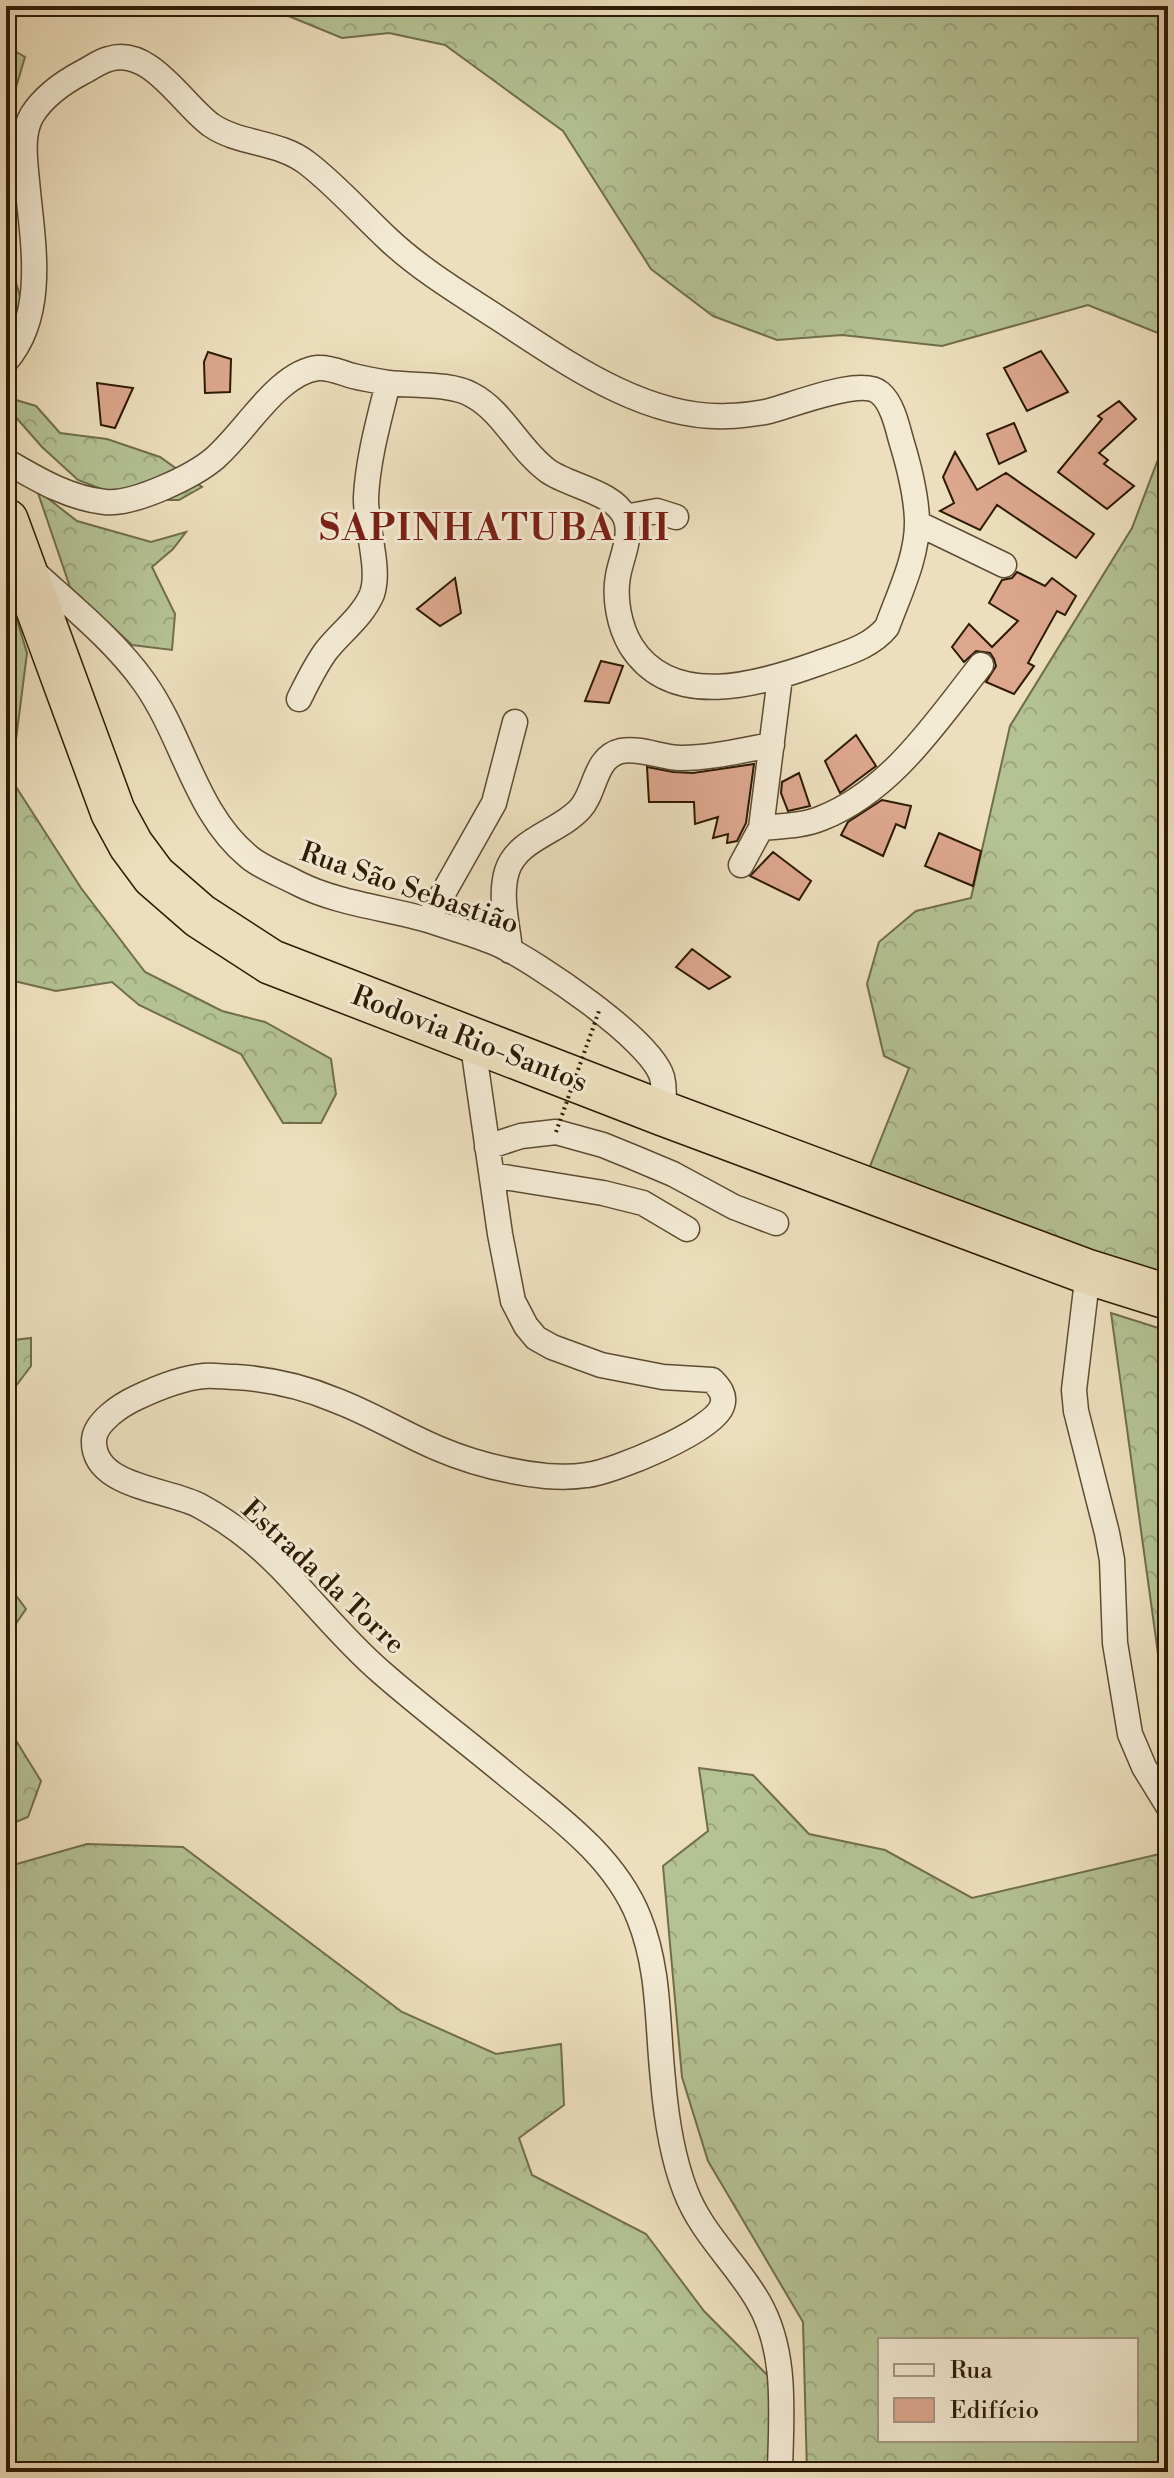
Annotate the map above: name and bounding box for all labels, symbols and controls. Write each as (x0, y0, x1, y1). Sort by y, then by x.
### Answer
district label: SAPINHATUBA III (319, 507, 671, 552)
street label: Rua São Sebastião (296, 835, 523, 942)
street label: Rodovia Rio-Santos (347, 978, 592, 1100)
street label: Estrada da Torre (234, 1492, 412, 1662)
legend (878, 2338, 1138, 2442)
text: Rua (950, 2356, 993, 2386)
text: Edifício (950, 2396, 1039, 2426)

